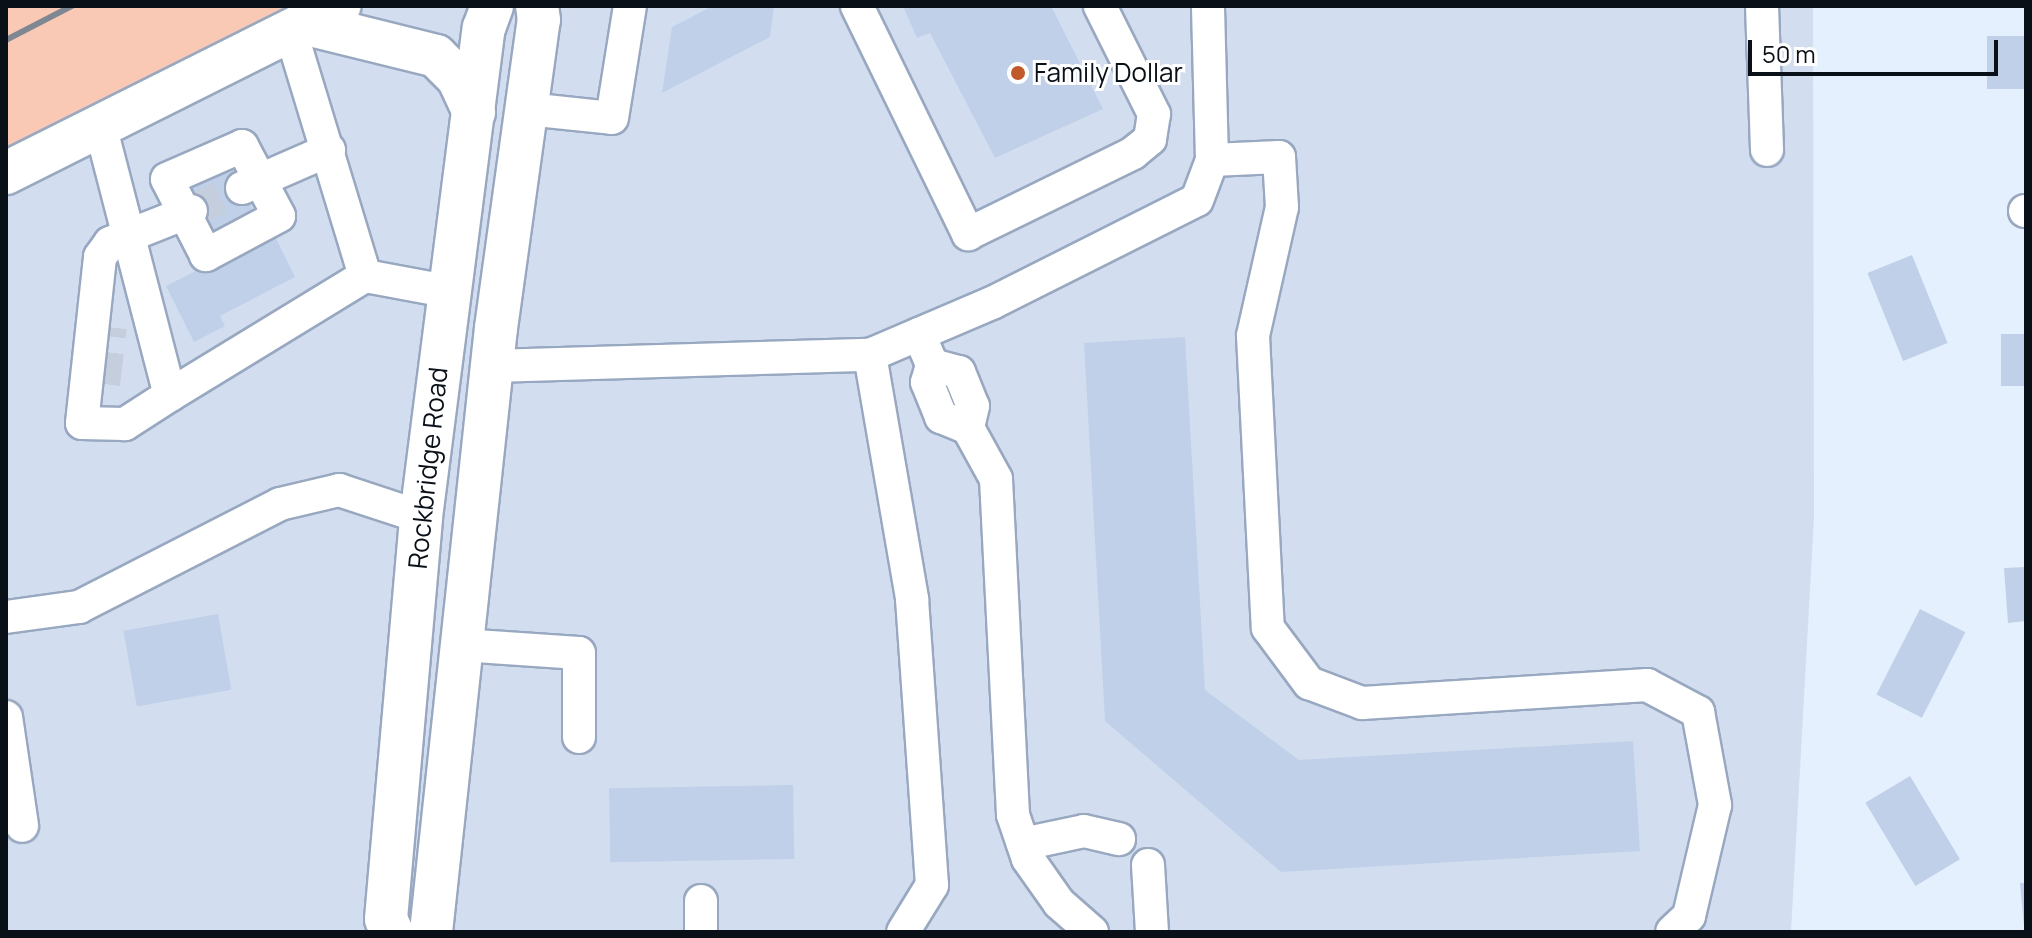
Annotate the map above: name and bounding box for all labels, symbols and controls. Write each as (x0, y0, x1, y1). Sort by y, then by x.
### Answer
scale bar (1752, 24, 2002, 74)
text: 50 m (1762, 37, 1816, 70)
place label: Family Dollar (1034, 57, 1183, 89)
marker: Family Dollar (1009, 64, 1027, 82)
street label: Rockbridge Road (402, 366, 454, 570)

